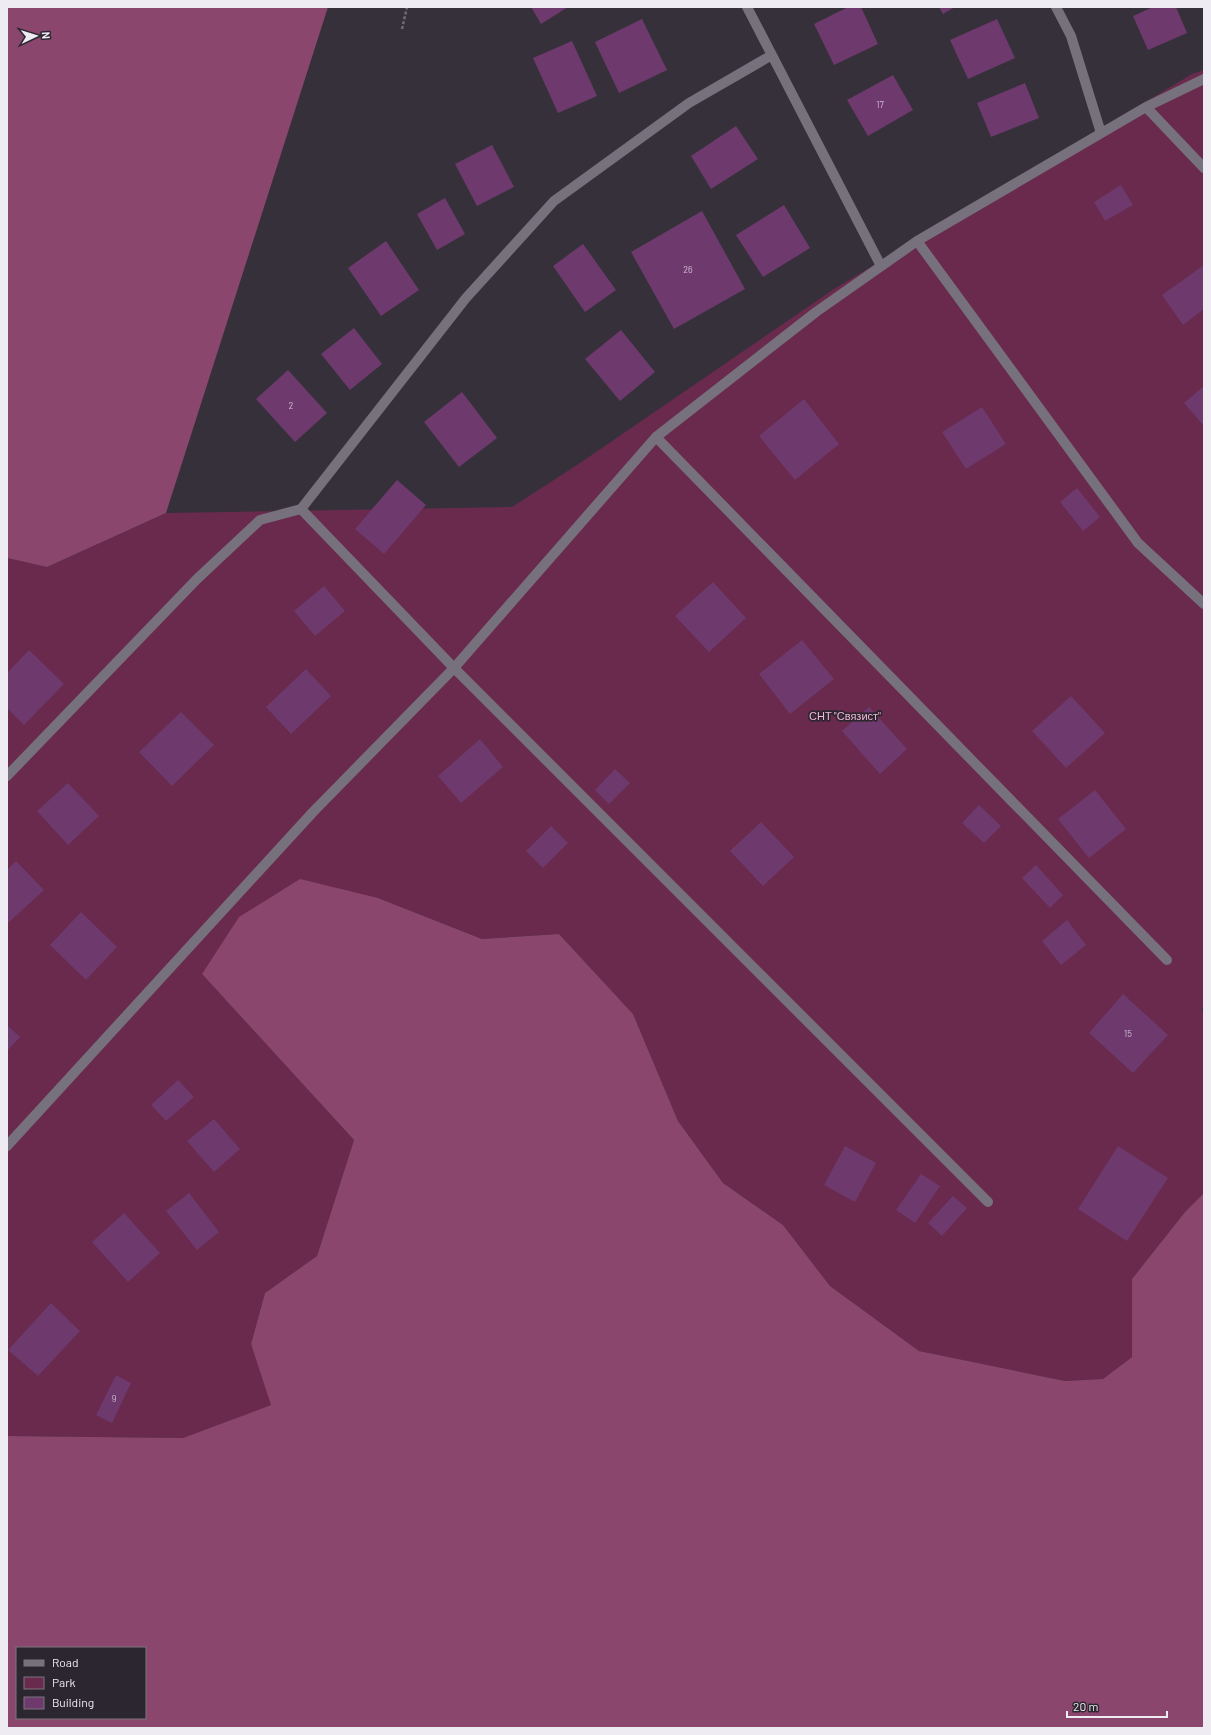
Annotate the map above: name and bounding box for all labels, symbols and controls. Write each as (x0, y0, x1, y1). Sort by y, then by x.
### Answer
north arrow (16, 16, 56, 56)
text: N (40, 31, 53, 39)
house number: 17 (876, 99, 884, 110)
house number: 26 (683, 264, 693, 275)
house number: 2 (289, 400, 294, 411)
park label: СНТ "Связист" (809, 709, 881, 722)
house number: 15 (1124, 1028, 1132, 1039)
house number: 9 (112, 1393, 117, 1404)
legend (16, 1647, 146, 1719)
text: Road (52, 1655, 79, 1669)
text: Park (52, 1675, 76, 1689)
scale bar (1067, 1693, 1167, 1719)
text: Building (52, 1695, 94, 1709)
text: 20 m (1073, 1699, 1099, 1713)

